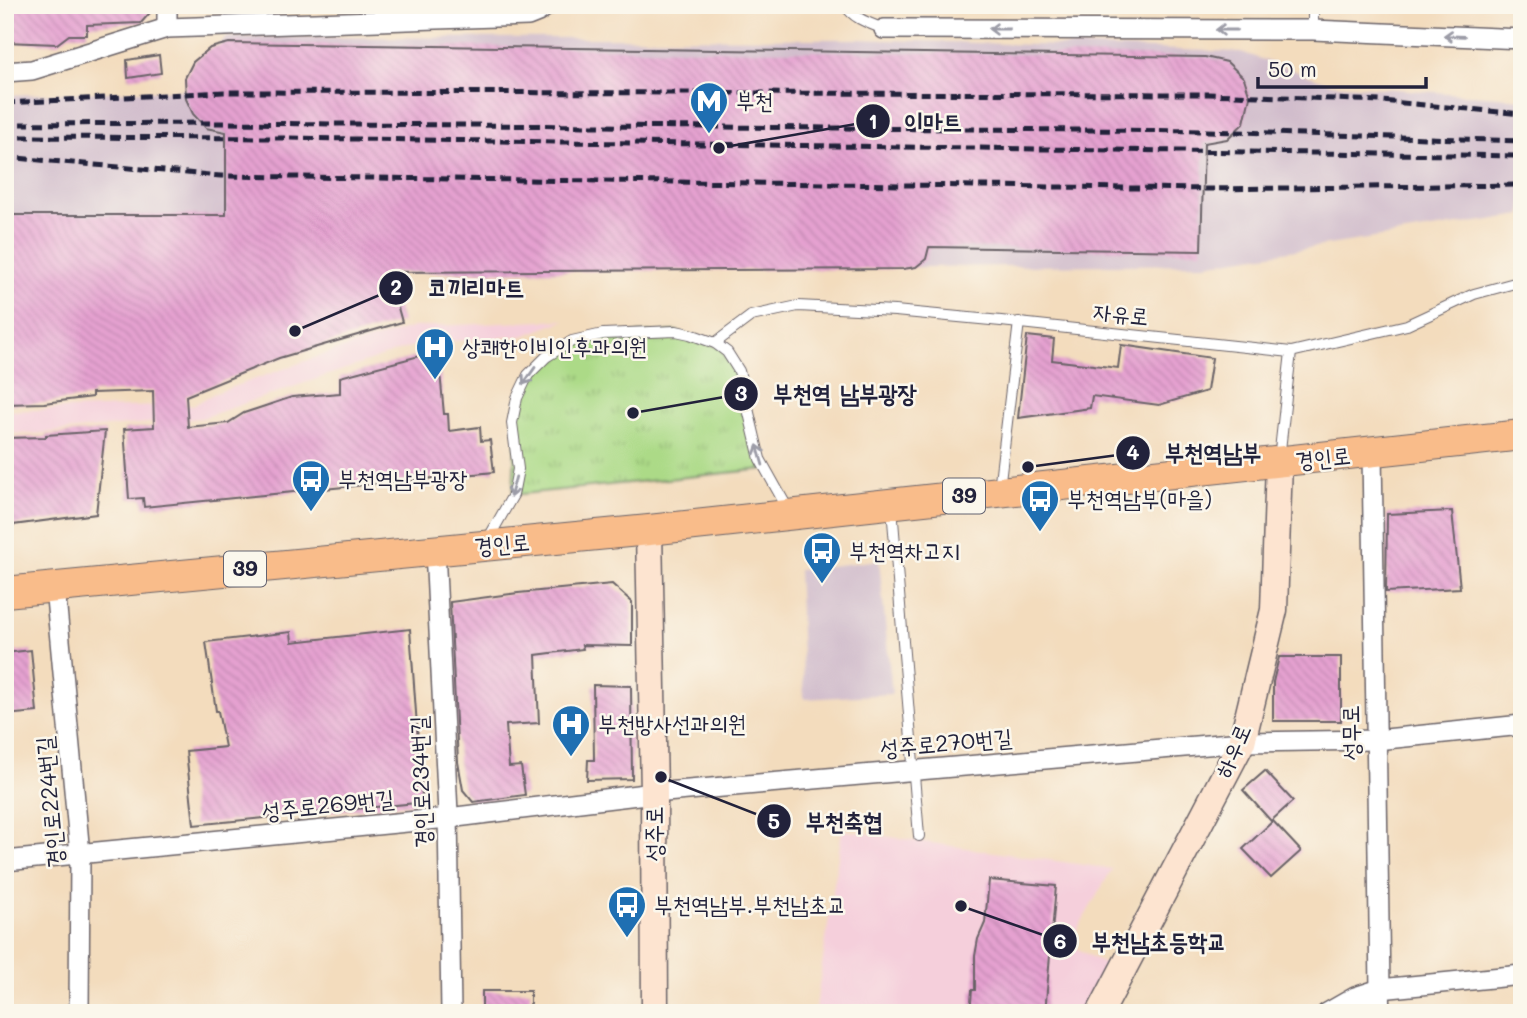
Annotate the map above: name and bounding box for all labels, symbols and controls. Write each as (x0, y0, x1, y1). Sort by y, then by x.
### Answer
one-way arrow (987, 22, 1010, 36)
one-way arrow (1215, 23, 1238, 37)
one-way arrow (1442, 30, 1465, 43)
scale bar (1258, 46, 1426, 90)
text: 50 m (1268, 55, 1317, 82)
metro station icon: 부천 (688, 80, 730, 135)
place label: 부천 (736, 85, 773, 115)
callout: 이마트 (855, 99, 976, 144)
text: 이마트 (904, 105, 962, 136)
text: 1 (868, 107, 878, 134)
callout: 코끼리마트 (378, 265, 538, 310)
text: 코끼리마트 (428, 271, 524, 302)
text: 2 (390, 273, 402, 300)
street label: 자유로 (1092, 295, 1150, 331)
hospital icon: 상쾌한이비인후과의원 (414, 326, 456, 381)
place label: 상쾌한이비인후과의원 (462, 331, 647, 361)
one-way arrow (522, 366, 536, 385)
callout: 부천역 남부광장 (724, 371, 931, 416)
text: 부천역 남부광장 (773, 377, 918, 408)
text: 3 (735, 379, 747, 406)
callout: 부천역남부 (1116, 431, 1276, 476)
text: 부천역남부 (1165, 436, 1261, 467)
text: 4 (1126, 438, 1140, 465)
street label: 경인로 (1294, 439, 1352, 475)
one-way arrow (752, 444, 765, 466)
bus stop icon: 부천역남부광장 (290, 458, 332, 513)
place label: 부천역남부광장 (338, 463, 468, 493)
one-way arrow (506, 475, 519, 498)
road number: 39 (943, 478, 985, 514)
bus stop icon: 부천역남부(마을) (1019, 478, 1061, 533)
place label: 부천역남부(마을) (1067, 483, 1212, 513)
street label: 경인로 (473, 526, 531, 560)
bus stop icon: 부천역차고지 (801, 530, 843, 585)
place label: 부천역차고지 (849, 535, 960, 565)
road number: 39 (224, 552, 266, 586)
hospital icon: 부천방사선과의원 (550, 703, 592, 758)
street label: 성무로 (1335, 705, 1365, 761)
place label: 부천방사선과의원 (598, 708, 746, 738)
street label: 경인로234번길 (403, 715, 437, 849)
street label: 하우로 (1207, 719, 1257, 782)
street label: 성주로270번길 (879, 721, 1013, 763)
street label: 경인로224번길 (28, 735, 70, 869)
street label: 성주로269번길 (260, 782, 396, 826)
callout: 부천축협 (756, 799, 896, 844)
text: 부천축협 (805, 805, 883, 836)
street label: 성주로 (638, 806, 668, 862)
text: 5 (768, 807, 780, 834)
bus stop icon: 부천역남부.부천남초교 (606, 884, 648, 939)
place label: 부천역남부.부천남초교 (654, 889, 846, 919)
callout: 부천남초등학교 (1042, 919, 1241, 964)
text: 부천남초등학교 (1091, 925, 1227, 956)
text: 6 (1054, 927, 1066, 954)

